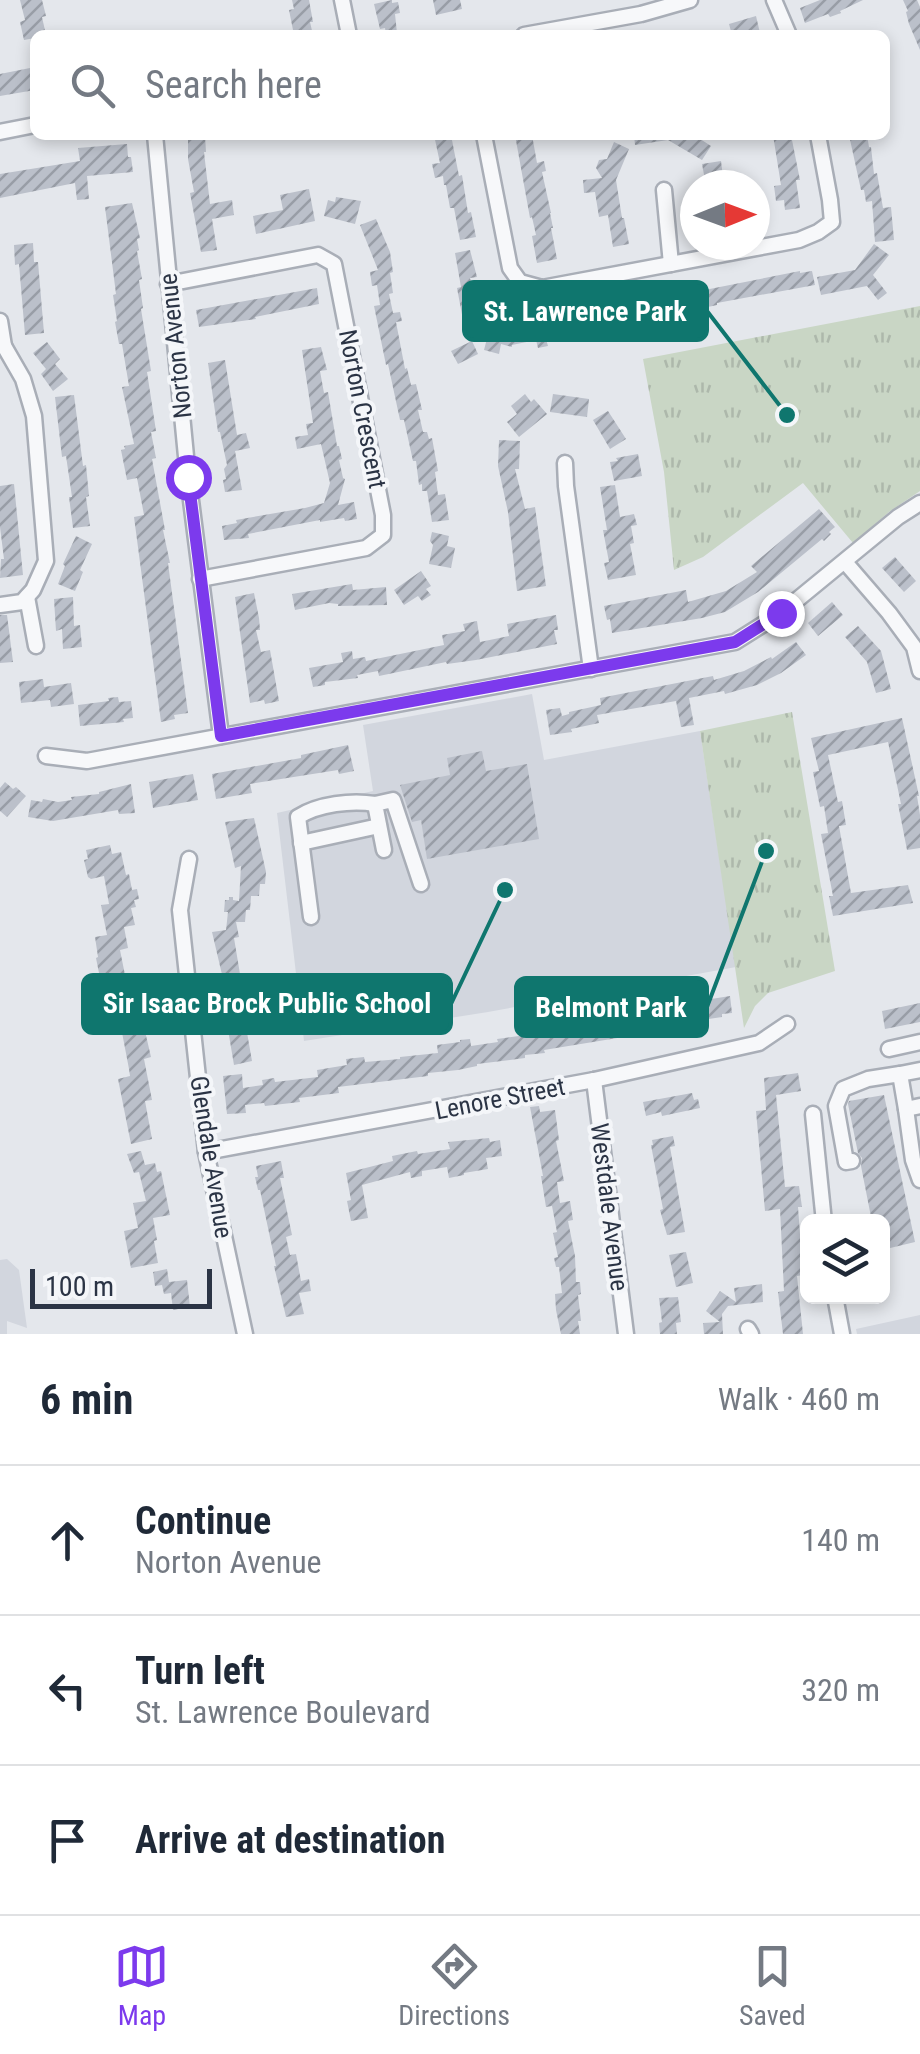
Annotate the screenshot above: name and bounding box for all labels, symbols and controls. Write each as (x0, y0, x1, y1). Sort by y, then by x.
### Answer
search box (30, 30, 890, 140)
icon: search (65, 58, 120, 113)
text: Search here (145, 63, 322, 107)
north arrow (680, 170, 770, 260)
street label: Norton Avenue (153, 272, 198, 420)
callout: St. Lawrence Park (464, 282, 707, 340)
text: St. Lawrence Park (483, 295, 687, 328)
street label: Norton Crescent (333, 327, 392, 491)
route start (166, 455, 212, 501)
route end (759, 591, 805, 637)
callout: Sir Isaac Brock Public School (83, 975, 451, 1033)
callout: Belmont Park (516, 978, 707, 1036)
text: Sir Isaac Brock Public School (103, 987, 431, 1020)
text: Belmont Park (535, 991, 687, 1024)
street label: Lenore Street (433, 1072, 568, 1125)
street label: Glendale Avenue (184, 1074, 239, 1240)
street label: Westdale Avenue (585, 1122, 634, 1293)
map controls (800, 1214, 890, 1304)
button: layers (800, 1214, 890, 1304)
scale bar (30, 1264, 212, 1308)
text: 100 m (45, 1270, 114, 1303)
text: 6 min (40, 1375, 133, 1424)
text: Walk · 460 m (718, 1380, 880, 1418)
text: Continue (135, 1499, 271, 1543)
icon: ahead (40, 1513, 95, 1568)
text: 140 m (801, 1521, 880, 1559)
text: Norton Avenue (135, 1543, 322, 1581)
text: Turn left (135, 1649, 265, 1693)
icon: left (40, 1663, 95, 1718)
text: 320 m (801, 1671, 880, 1709)
text: St. Lawrence Boulevard (135, 1693, 431, 1731)
icon: arrive (40, 1813, 95, 1868)
text: Arrive at destination (135, 1818, 445, 1862)
tab: Map (114, 1939, 169, 2032)
tab: Directions (398, 1939, 510, 2032)
tab: Saved (739, 1939, 806, 2032)

